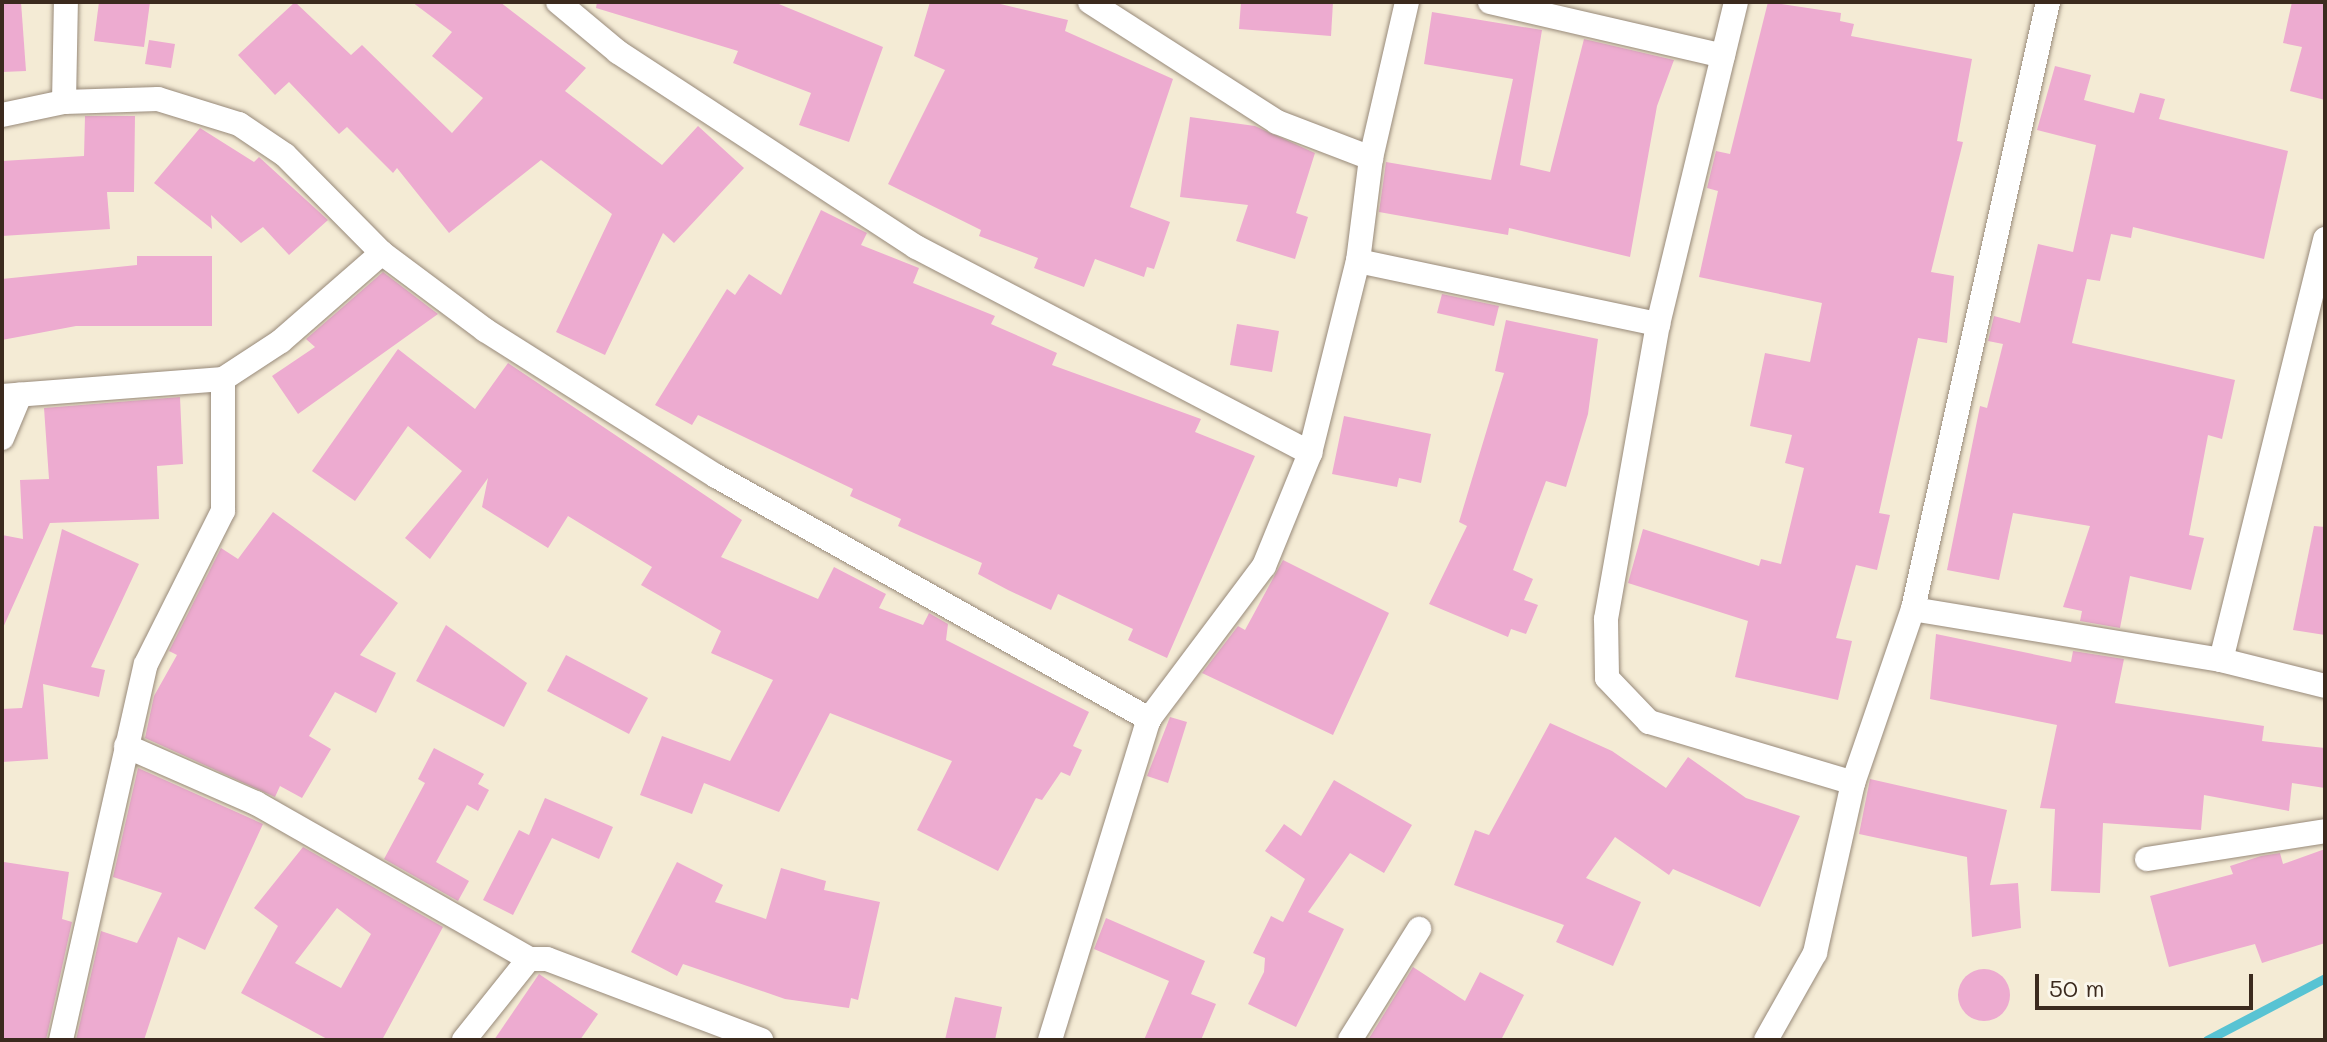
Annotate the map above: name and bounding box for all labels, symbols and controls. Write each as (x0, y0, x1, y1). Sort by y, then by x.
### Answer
scale bar (2039, 958, 2257, 1008)
text: 50 m (2049, 972, 2105, 1003)

